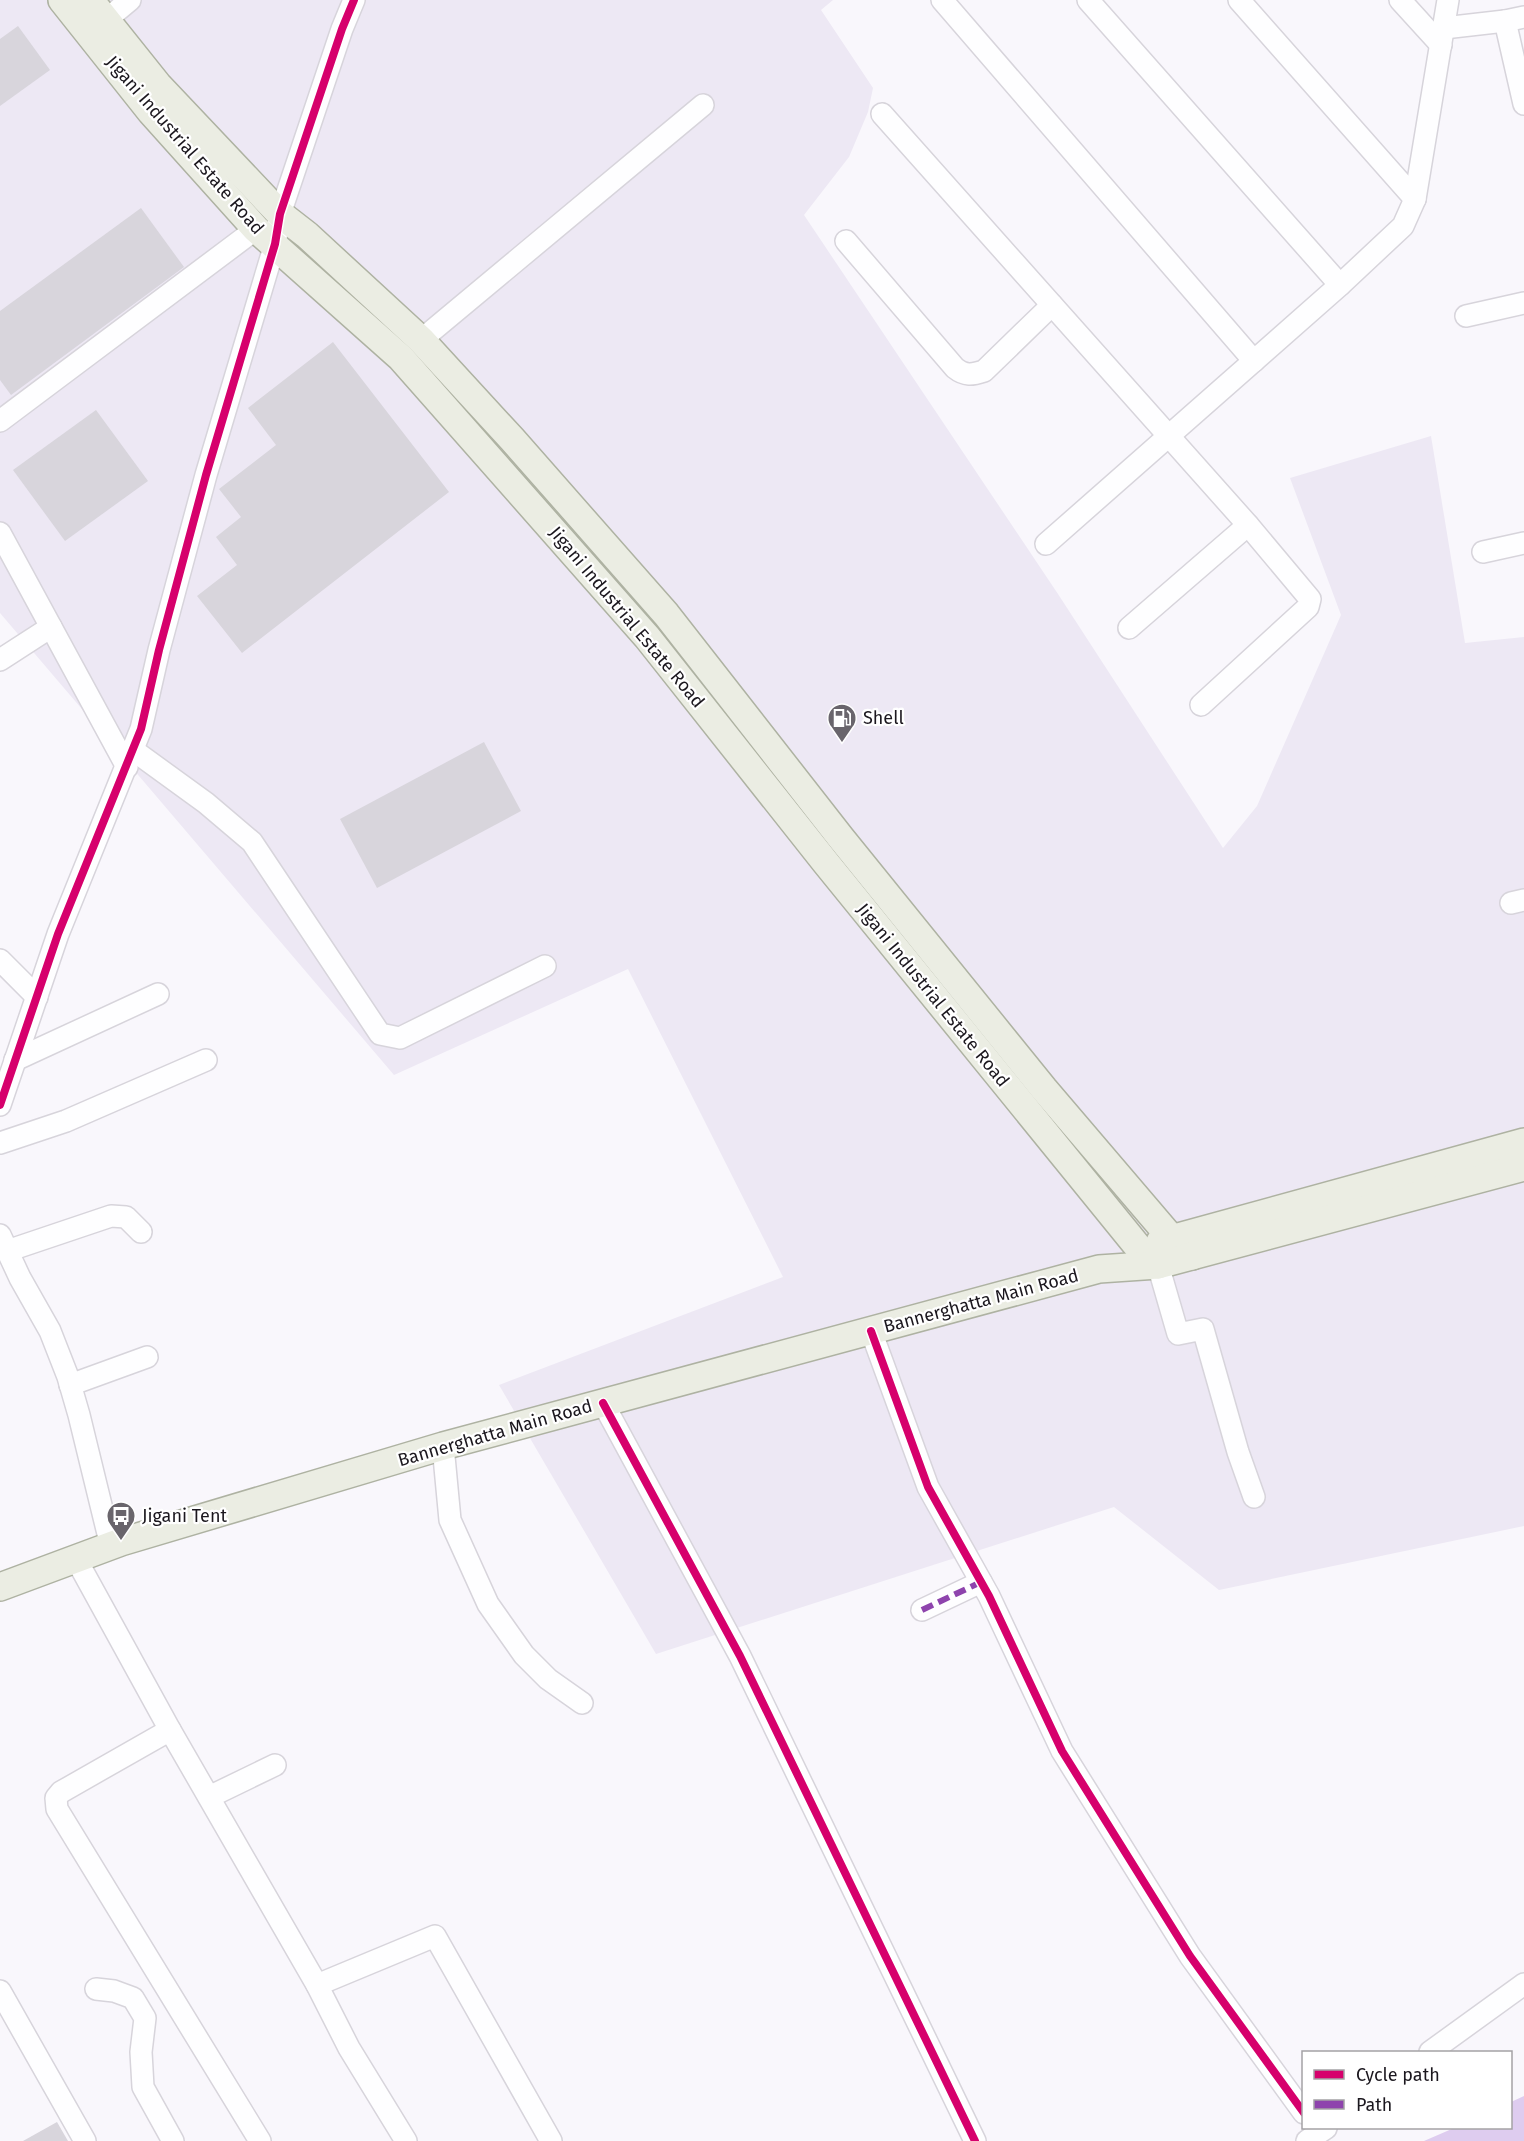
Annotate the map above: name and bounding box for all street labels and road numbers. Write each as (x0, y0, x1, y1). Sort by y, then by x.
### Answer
street label: Jigani Industrial Estate Road (101, 51, 269, 239)
street label: Jigani Industrial Estate Road (545, 522, 709, 712)
street label: Jigani Industrial Estate Road (852, 899, 1014, 1091)
street label: Bannerghatta Main Road (881, 1264, 1081, 1338)
street label: Bannerghatta Main Road (395, 1395, 595, 1471)

